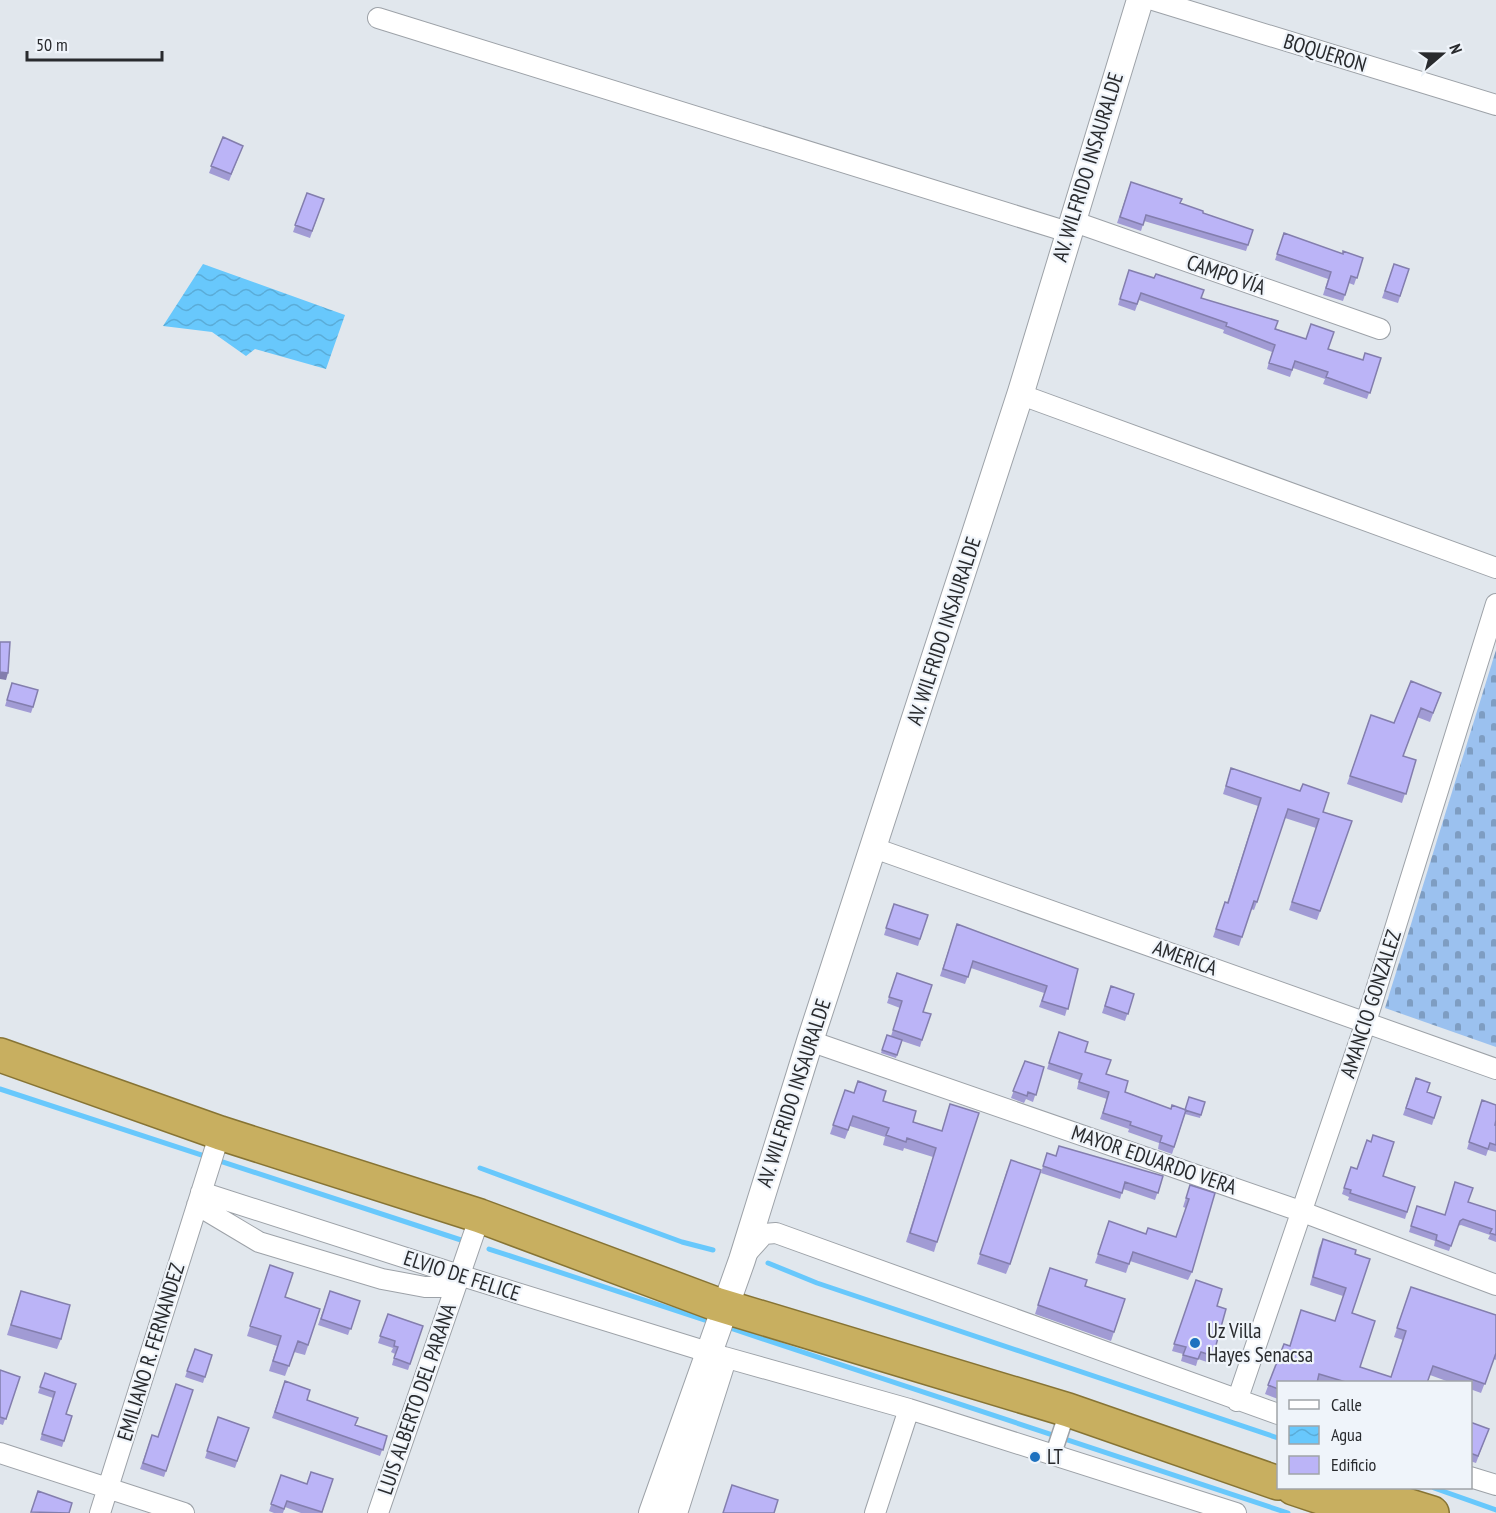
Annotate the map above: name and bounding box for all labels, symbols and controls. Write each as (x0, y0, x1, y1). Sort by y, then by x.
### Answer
scale bar (27, 24, 162, 62)
north arrow (1412, 24, 1472, 84)
street label: BOQUERON (1280, 27, 1370, 78)
text: 50 m (36, 33, 68, 56)
text: N (1445, 41, 1467, 56)
street label: AV. WILFRIDO INSAURALDE (1046, 69, 1129, 265)
street label: CAMPO VÍA (1183, 248, 1269, 301)
street label: AV. WILFRIDO INSAURALDE (900, 533, 987, 728)
street label: AMANCIO GONZALEZ (1334, 926, 1407, 1081)
street label: AMERICA (1149, 934, 1221, 982)
street label: AV. WILFRIDO INSAURALDE (750, 995, 837, 1190)
street label: MAYOR EDUARDO VERA (1068, 1119, 1240, 1200)
street label: ELVIO DE FELICE (400, 1244, 524, 1307)
street label: EMILIANO R. FERNANDEZ (111, 1260, 190, 1444)
street label: LUIS ALBERTO DEL PARANA (371, 1300, 462, 1498)
place label: Uz Villa Hayes Senacsa (1207, 1317, 1313, 1368)
marker: Uz Villa Hayes Senacsa (1188, 1336, 1202, 1350)
legend (1277, 1381, 1472, 1489)
text: Calle (1331, 1393, 1362, 1416)
text: Agua (1331, 1423, 1362, 1446)
place label: LT (1047, 1443, 1064, 1470)
marker: LT (1028, 1450, 1042, 1464)
text: Edificio (1331, 1453, 1377, 1476)

